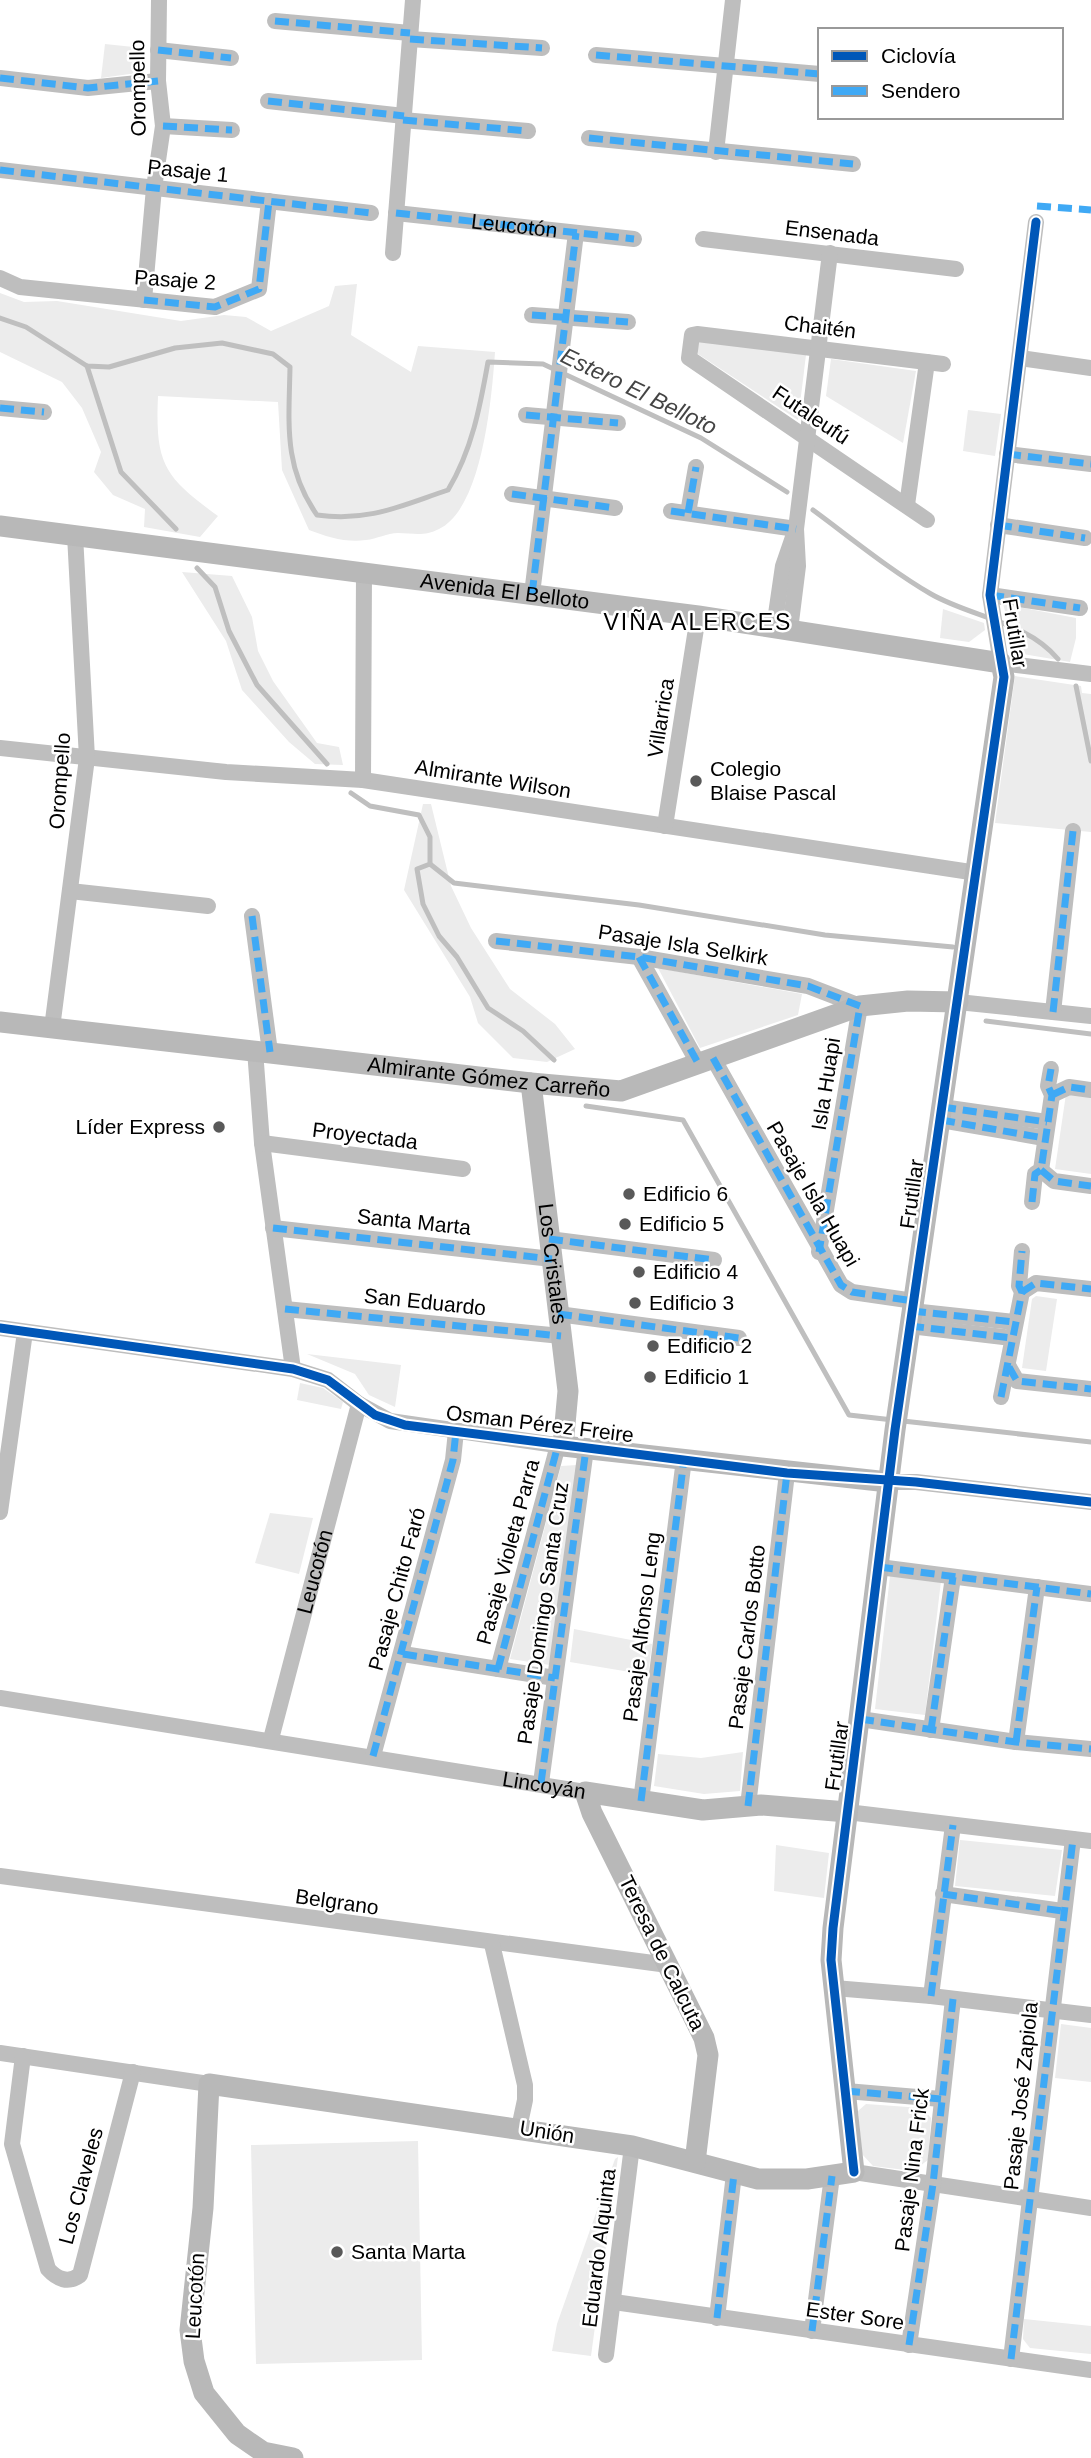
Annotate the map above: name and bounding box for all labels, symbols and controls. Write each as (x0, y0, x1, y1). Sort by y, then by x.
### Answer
legend (818, 28, 1063, 119)
street label: Orompello (125, 39, 150, 137)
text: Ciclovía (881, 44, 956, 67)
text: Sendero (881, 79, 960, 102)
street label: Pasaje 1 (146, 155, 230, 186)
street label: Leucotón (470, 209, 559, 242)
street label: Ensenada (784, 215, 881, 250)
street label: Pasaje 2 (133, 265, 217, 294)
street label: Chaitén (783, 311, 857, 342)
water label: Estero El Belloto (557, 342, 721, 440)
street label: Futaleufú (769, 381, 854, 449)
street label: Avenida El Belloto (419, 568, 591, 613)
street label: Frutillar (999, 597, 1032, 669)
district label: VIÑA ALERCES (604, 609, 792, 635)
street label: Villarrica (643, 676, 678, 759)
street label: Orompello (45, 732, 74, 830)
street label: Almirante Wilson (413, 755, 573, 802)
place label: Colegio Blaise Pascal (710, 757, 836, 804)
marker: Colegio Blaise Pascal (688, 773, 704, 789)
street label: Pasaje Isla Selkirk (597, 920, 770, 969)
street label: Isla Huapi (807, 1036, 844, 1132)
street label: Almirante Gómez Carreño (366, 1052, 611, 1101)
place label: Líder Express (75, 1115, 205, 1138)
street label: Pasaje Isla Huapi (763, 1117, 864, 1270)
street label: Proyectada (311, 1118, 419, 1153)
marker: Líder Express (211, 1119, 227, 1135)
street label: Frutillar (895, 1158, 928, 1230)
place label: Edificio 6 (643, 1182, 728, 1205)
marker: Edificio 6 (621, 1186, 637, 1202)
street label: Los Cristales (535, 1202, 572, 1325)
street label: Santa Marta (356, 1204, 472, 1239)
place label: Edificio 5 (639, 1212, 724, 1235)
marker: Edificio 5 (617, 1216, 633, 1232)
place label: Edificio 4 (653, 1260, 739, 1283)
marker: Edificio 4 (631, 1264, 647, 1280)
street label: San Eduardo (363, 1284, 487, 1319)
place label: Edificio 3 (649, 1291, 734, 1314)
marker: Edificio 3 (627, 1295, 643, 1311)
place label: Edificio 2 (667, 1334, 752, 1357)
marker: Edificio 2 (645, 1338, 661, 1354)
place label: Edificio 1 (664, 1365, 749, 1388)
marker: Edificio 1 (642, 1369, 658, 1385)
street label: Osman Pérez Freire (445, 1401, 635, 1446)
street label: Pasaje Violeta Parra (472, 1456, 543, 1647)
street label: Pasaje Domingo Santa Cruz (513, 1480, 572, 1746)
street label: Pasaje Chito Faró (364, 1505, 429, 1673)
street label: Leucotón (292, 1527, 337, 1616)
street label: Pasaje Alfonso Leng (618, 1531, 665, 1723)
street label: Pasaje Carlos Botto (724, 1543, 769, 1730)
street label: Frutillar (820, 1720, 853, 1792)
street label: Lincoyán (501, 1767, 587, 1803)
street label: Teresa de Calcuta (615, 1872, 710, 2034)
street label: Belgrano (294, 1884, 380, 1919)
street label: Pasaje José Zapiola (999, 2000, 1042, 2191)
street label: Pasaje Nina Frick (890, 2086, 933, 2253)
street label: Unión (518, 2116, 576, 2147)
street label: Los Claveles (54, 2125, 107, 2247)
street label: Eduardo Alquinta (577, 2167, 620, 2329)
place label: Santa Marta (351, 2240, 466, 2263)
marker: Santa Marta (329, 2244, 345, 2260)
street label: Leucotón (181, 2252, 208, 2340)
street label: Ester Sore (804, 2297, 906, 2334)

